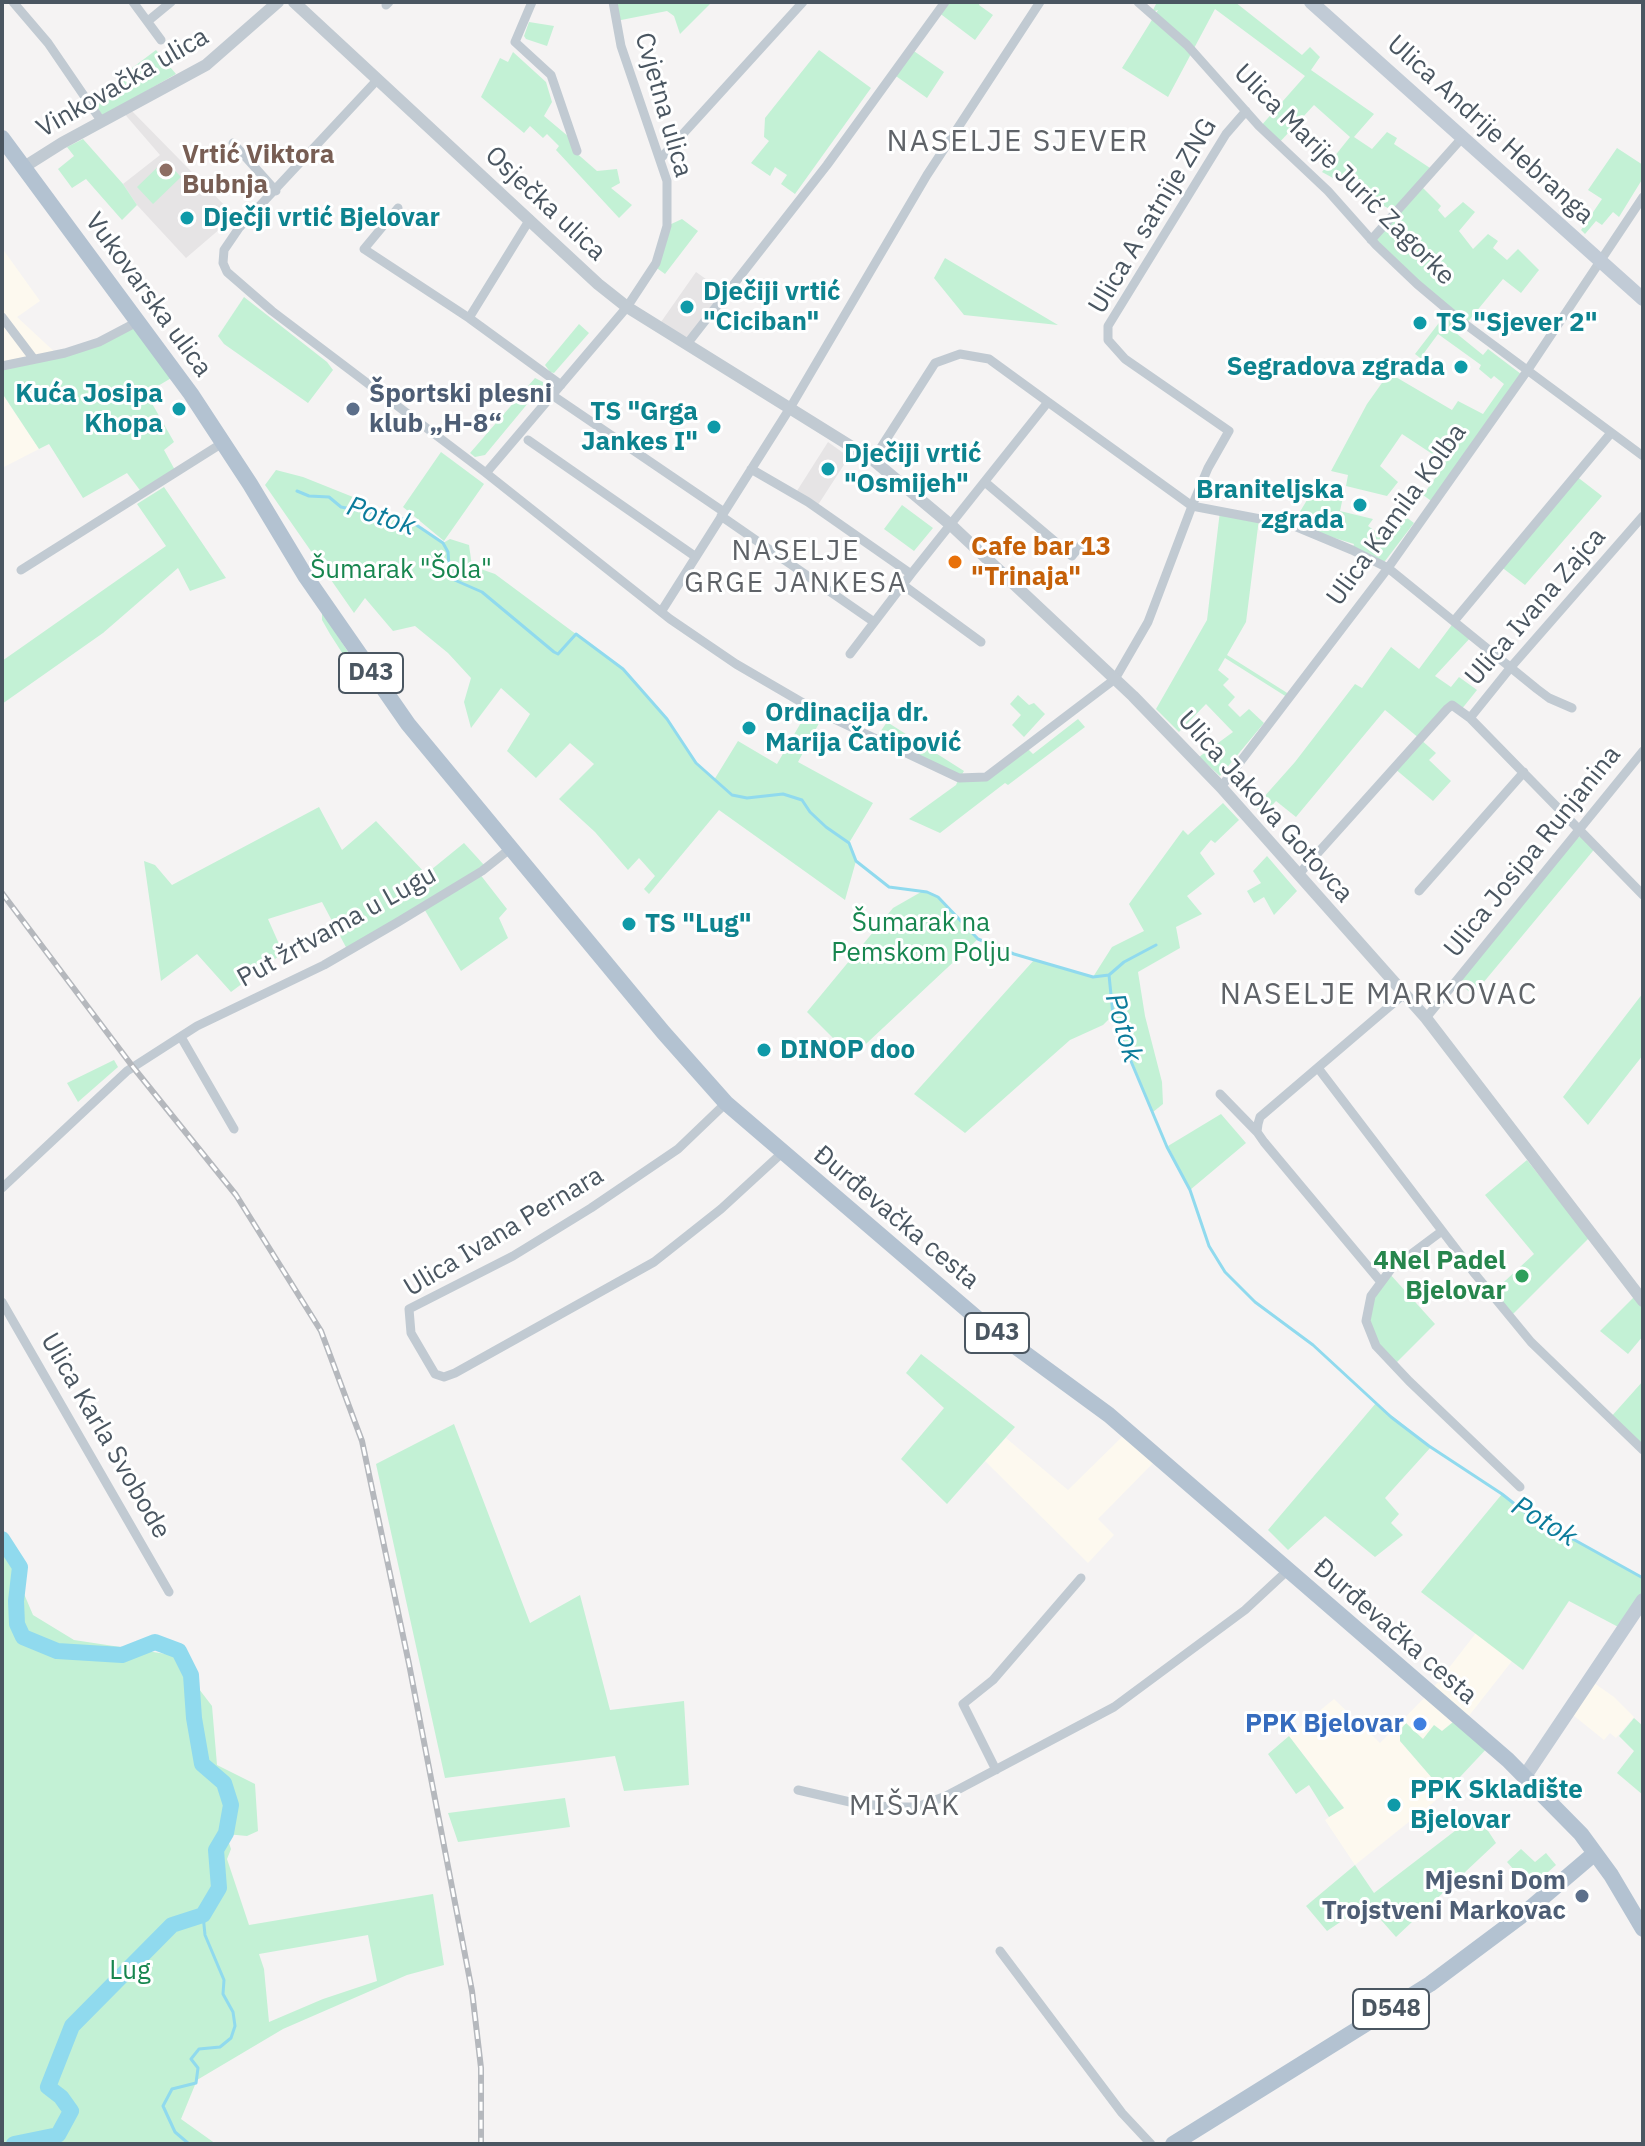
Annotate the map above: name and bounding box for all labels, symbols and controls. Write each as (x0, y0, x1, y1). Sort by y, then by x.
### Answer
street label: Vinkovačka ulica (32, 21, 214, 145)
street label: Cvjetna ulica (627, 29, 699, 181)
street label: Ulica Andrije Hebranga (1380, 29, 1600, 231)
street label: Ulica Marije Jurić Zagorke (1227, 58, 1461, 292)
street label: Ulica A satnije ZNG (1082, 113, 1224, 319)
district label: NASELJE SJEVER (886, 124, 1150, 160)
place label: Vrtić Viktora Bubnja (182, 139, 334, 200)
street label: Osječka ulica (478, 140, 612, 268)
marker: Vrtić Viktora Bubnja (157, 161, 175, 179)
place label: Dječji vrtić Bjelovar (203, 202, 440, 234)
street label: Vukovarska ulica (78, 207, 218, 383)
marker: Dječji vrtić Bjelovar (178, 209, 196, 227)
place label: Dječiji vrtić "Ciciban" (703, 276, 840, 338)
marker: Dječiji vrtić "Ciciban" (678, 298, 696, 316)
place label: TS "Sjever 2" (1436, 307, 1598, 339)
marker: TS "Sjever 2" (1411, 314, 1429, 332)
place label: Segradova zgrada (1227, 351, 1445, 383)
marker: Segradova zgrada (1452, 358, 1470, 376)
place label: Kuća Josipa Khopa (15, 378, 163, 440)
place label: Športski plesni klub „H-8“ (369, 378, 552, 440)
place label: TS "Grga Jankes I" (581, 396, 698, 458)
marker: Kuća Josipa Khopa (170, 400, 188, 418)
marker: Športski plesni klub „H-8“ (344, 400, 362, 418)
marker: TS "Grga Jankes I" (705, 418, 723, 436)
street label: Ulica Kamila Kolba (1321, 418, 1473, 612)
place label: Dječiji vrtić "Osmijeh" (844, 438, 981, 500)
marker: Dječiji vrtić "Osmijeh" (819, 460, 837, 478)
place label: Braniteljska zgrada (1196, 474, 1344, 536)
water label: Potok (342, 490, 420, 544)
marker: Braniteljska zgrada (1351, 496, 1369, 514)
street label: Ulica Ivana Zajca (1459, 522, 1613, 692)
place label: Cafe bar 13 "Trinaja" (971, 531, 1111, 592)
district label: NASELJE GRGE JANKESA (684, 535, 908, 601)
marker: Cafe bar 13 "Trinaja" (946, 553, 964, 571)
park label: Šumarak "Šola" (310, 554, 492, 586)
road number: D43 (339, 653, 403, 693)
place label: Ordinacija dr. Marija Čatipović (765, 697, 961, 758)
street label: Ulica Jakova Gotovca (1171, 705, 1359, 909)
marker: Ordinacija dr. Marija Čatipović (740, 719, 758, 737)
street label: Ulica Josipa Runjanina (1438, 740, 1628, 964)
street label: Put žrtvama u Lugu (232, 859, 442, 995)
park label: Šumarak na Pemskom Polju (831, 907, 1011, 968)
place label: TS "Lug" (645, 908, 751, 940)
marker: TS "Lug" (620, 915, 638, 933)
district label: NASELJE MARKOVAC (1220, 977, 1538, 1013)
water label: Potok (1097, 990, 1149, 1066)
place label: DINOP doo (780, 1034, 915, 1066)
marker: DINOP doo (755, 1041, 773, 1059)
street label: Đurđevačka cesta (807, 1140, 985, 1296)
street label: Ulica Ivana Pernara (399, 1160, 609, 1304)
place label: 4Nel Padel Bjelovar (1373, 1245, 1506, 1306)
marker: 4Nel Padel Bjelovar (1513, 1267, 1531, 1285)
road number: D43 (965, 1313, 1029, 1353)
street label: Ulica Karla Svobode (33, 1328, 177, 1544)
water label: Potok (1505, 1490, 1583, 1554)
street label: Đurđevačka cesta (1307, 1552, 1483, 1712)
place label: PPK Bjelovar (1245, 1708, 1404, 1740)
marker: PPK Bjelovar (1411, 1715, 1429, 1733)
place label: PPK Skladište Bjelovar (1410, 1774, 1583, 1836)
district label: MIŠJAK (849, 1790, 961, 1824)
marker: PPK Skladište Bjelovar (1385, 1796, 1403, 1814)
place label: Mjesni Dom Trojstveni Markovac (1322, 1865, 1566, 1926)
marker: Mjesni Dom Trojstveni Markovac (1573, 1887, 1591, 1905)
park label: Lug (109, 1955, 151, 1987)
road number: D548 (1353, 1989, 1429, 2029)

